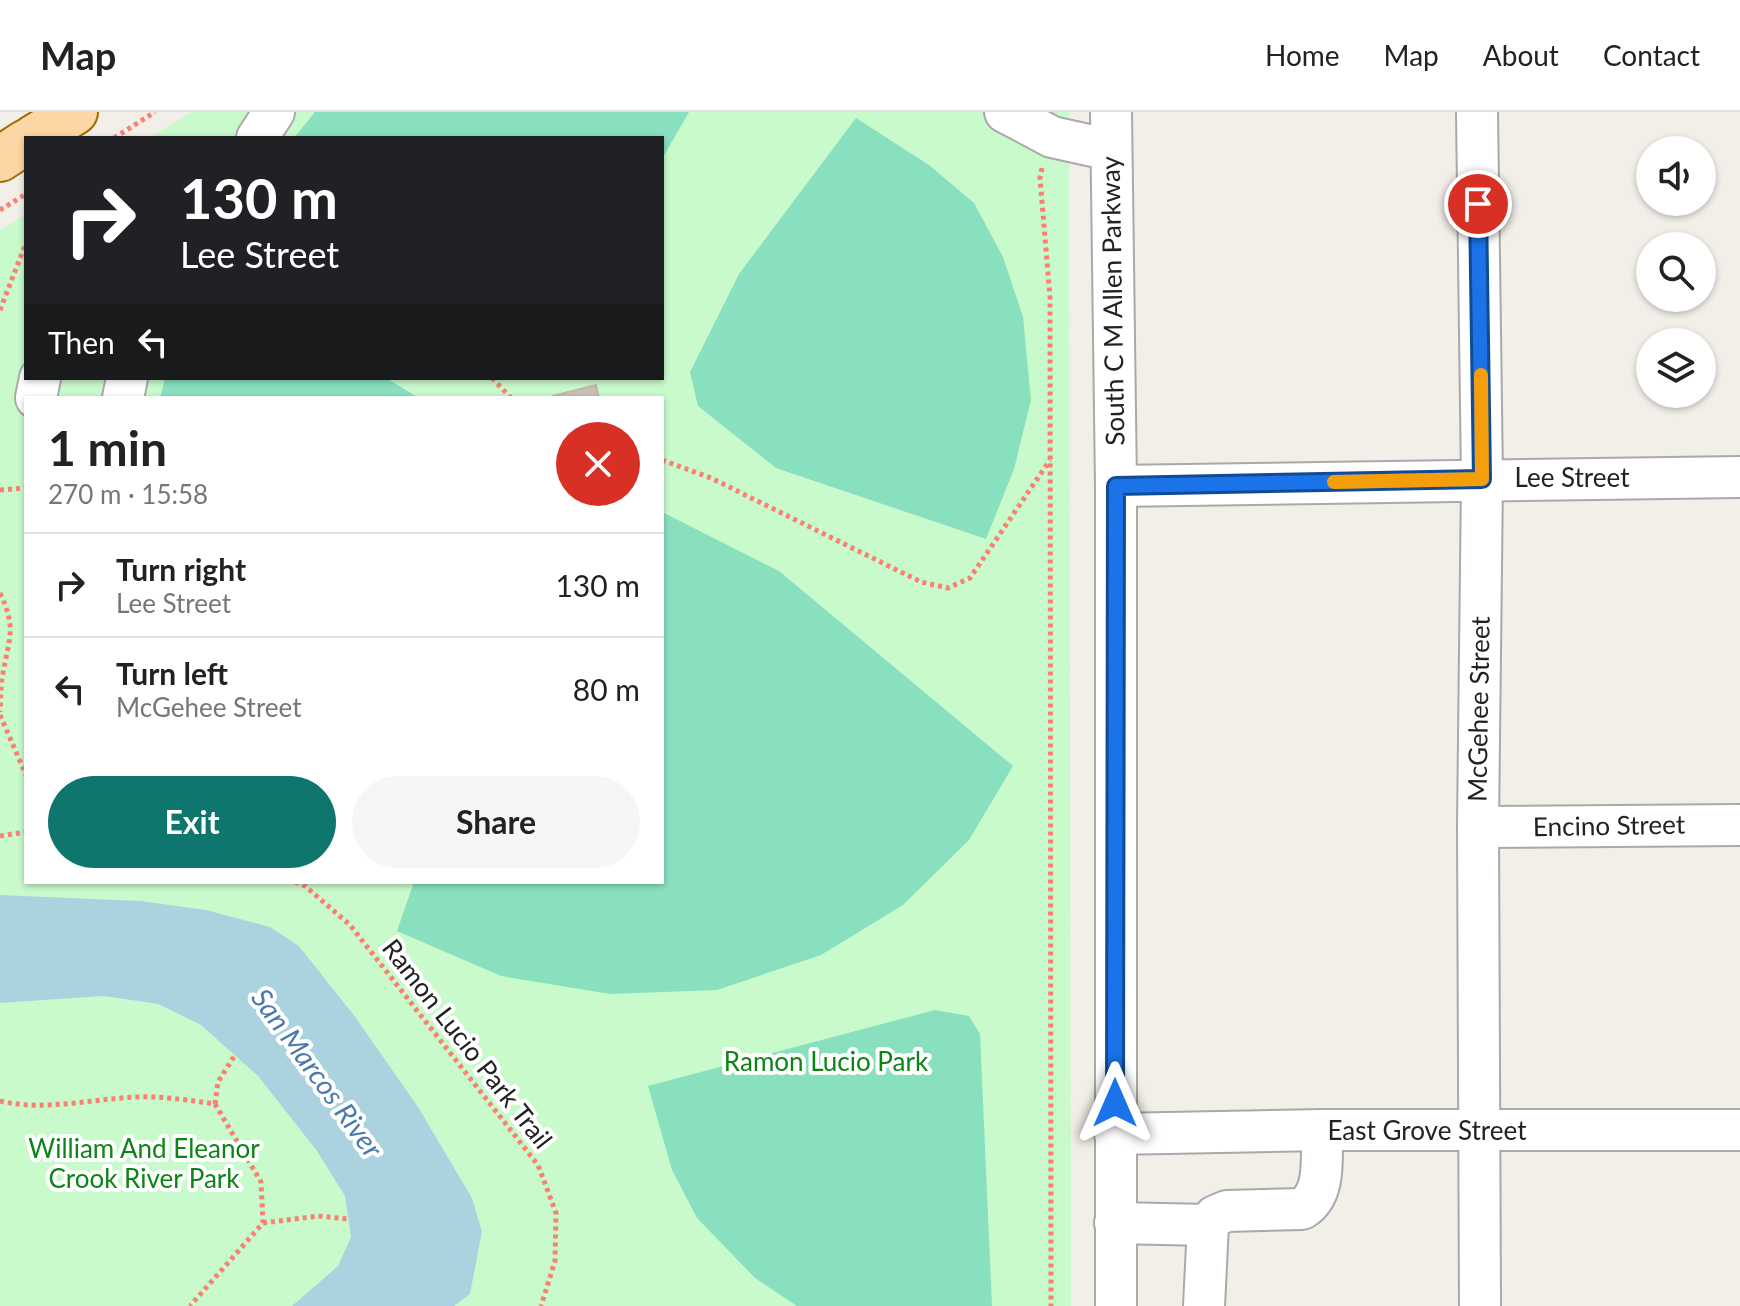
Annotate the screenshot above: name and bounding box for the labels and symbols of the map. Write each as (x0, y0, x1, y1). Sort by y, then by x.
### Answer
street label: South C M Allen Parkway (1093, 155, 1131, 446)
pin (1444, 170, 1512, 238)
street label: Lee Street (1515, 461, 1630, 493)
street label: McGehee Street (1460, 615, 1496, 802)
street label: Encino Street (1533, 808, 1686, 842)
street label: Ramon Lucio Park Trail (376, 932, 560, 1155)
water label: San Marcos River (245, 981, 391, 1164)
park label: Ramon Lucio Park (724, 1045, 929, 1077)
position arrow (1073, 1061, 1157, 1145)
street label: East Grove Street (1327, 1114, 1527, 1146)
park label: William And Eleanor Crook River Park (28, 1132, 260, 1194)

